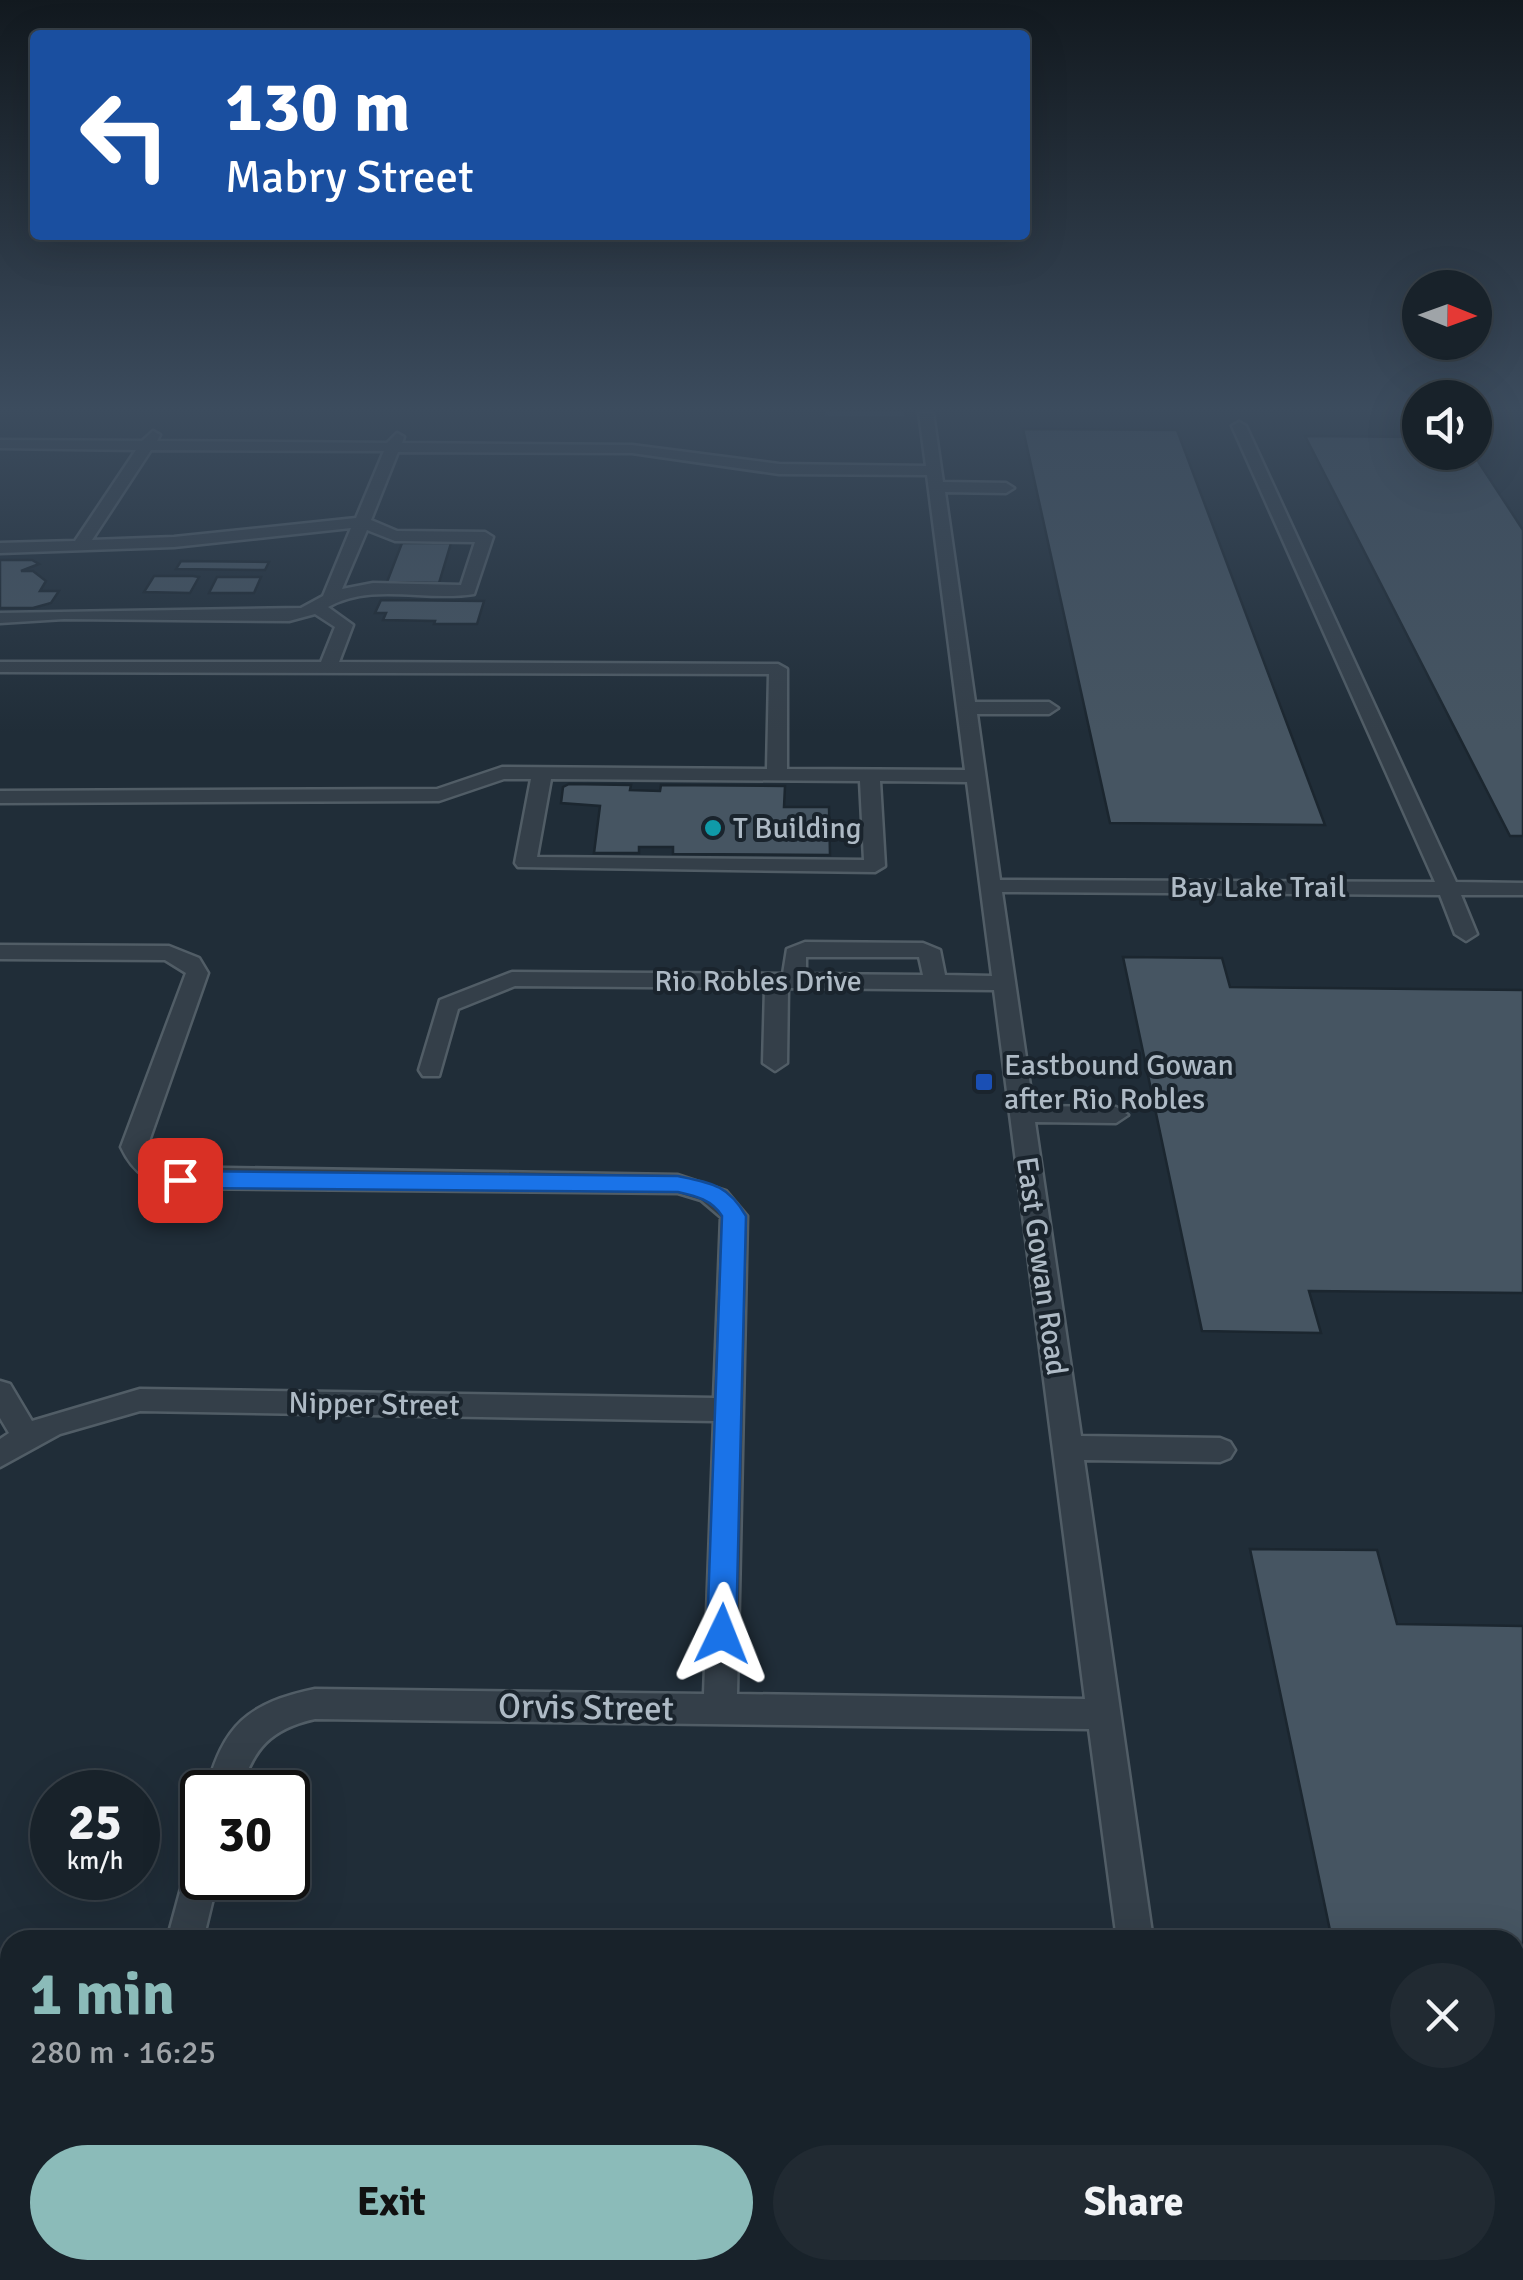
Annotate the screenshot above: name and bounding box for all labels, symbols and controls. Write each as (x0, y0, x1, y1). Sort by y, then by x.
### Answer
text: 130 m (225, 64, 410, 150)
icon: left (60, 70, 190, 200)
text: Mabry Street (225, 150, 474, 205)
north arrow (1402, 270, 1492, 360)
map controls (1402, 270, 1492, 470)
button: sound (1402, 380, 1492, 470)
place label: T Building (733, 810, 862, 847)
marker: T Building (702, 817, 724, 839)
street label: Bay Lake Trail (1170, 869, 1346, 906)
street label: Rio Robles Drive (654, 963, 862, 1000)
place label: Eastbound Gowan after Rio Robles (1004, 1047, 1234, 1118)
marker: Eastbound Gowan after Rio Robles (973, 1071, 995, 1093)
pin (138, 1138, 223, 1223)
icon: arrive (153, 1153, 208, 1208)
street label: East Gowan Road (1008, 1154, 1075, 1378)
street label: Nipper Street (288, 1385, 460, 1424)
position arrow (670, 1582, 774, 1686)
street label: Orvis Street (498, 1684, 674, 1731)
speed limit sign: 30 (180, 1770, 310, 1900)
text: 25 (68, 1792, 122, 1854)
text: km/h (67, 1845, 123, 1876)
text: 1 min (30, 1958, 175, 2032)
button: close (1390, 1963, 1495, 2068)
text: 280 m · 16:25 (30, 2033, 216, 2072)
button: Exit (30, 2145, 753, 2260)
button: Share (773, 2145, 1495, 2260)

